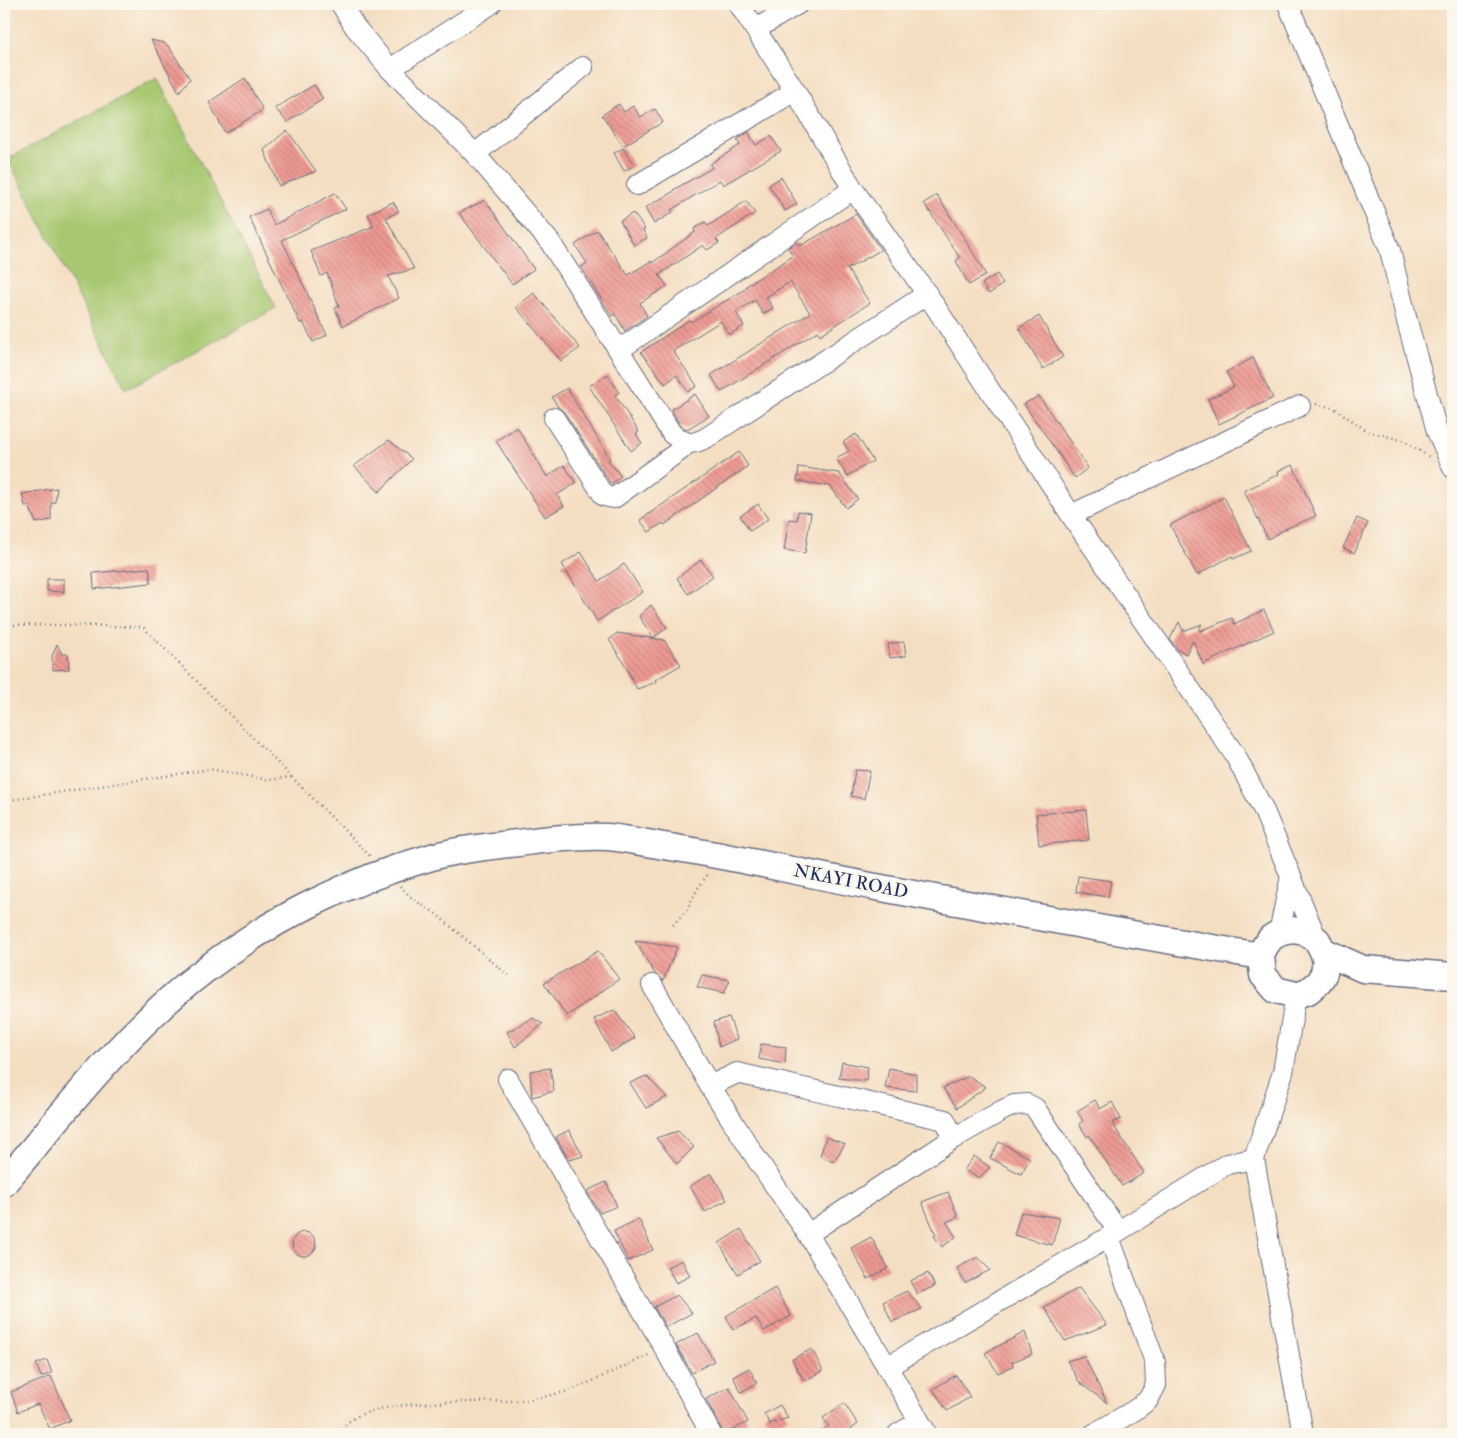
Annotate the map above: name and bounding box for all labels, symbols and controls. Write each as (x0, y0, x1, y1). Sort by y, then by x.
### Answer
street label: NKAYI ROAD (792, 859, 910, 904)

